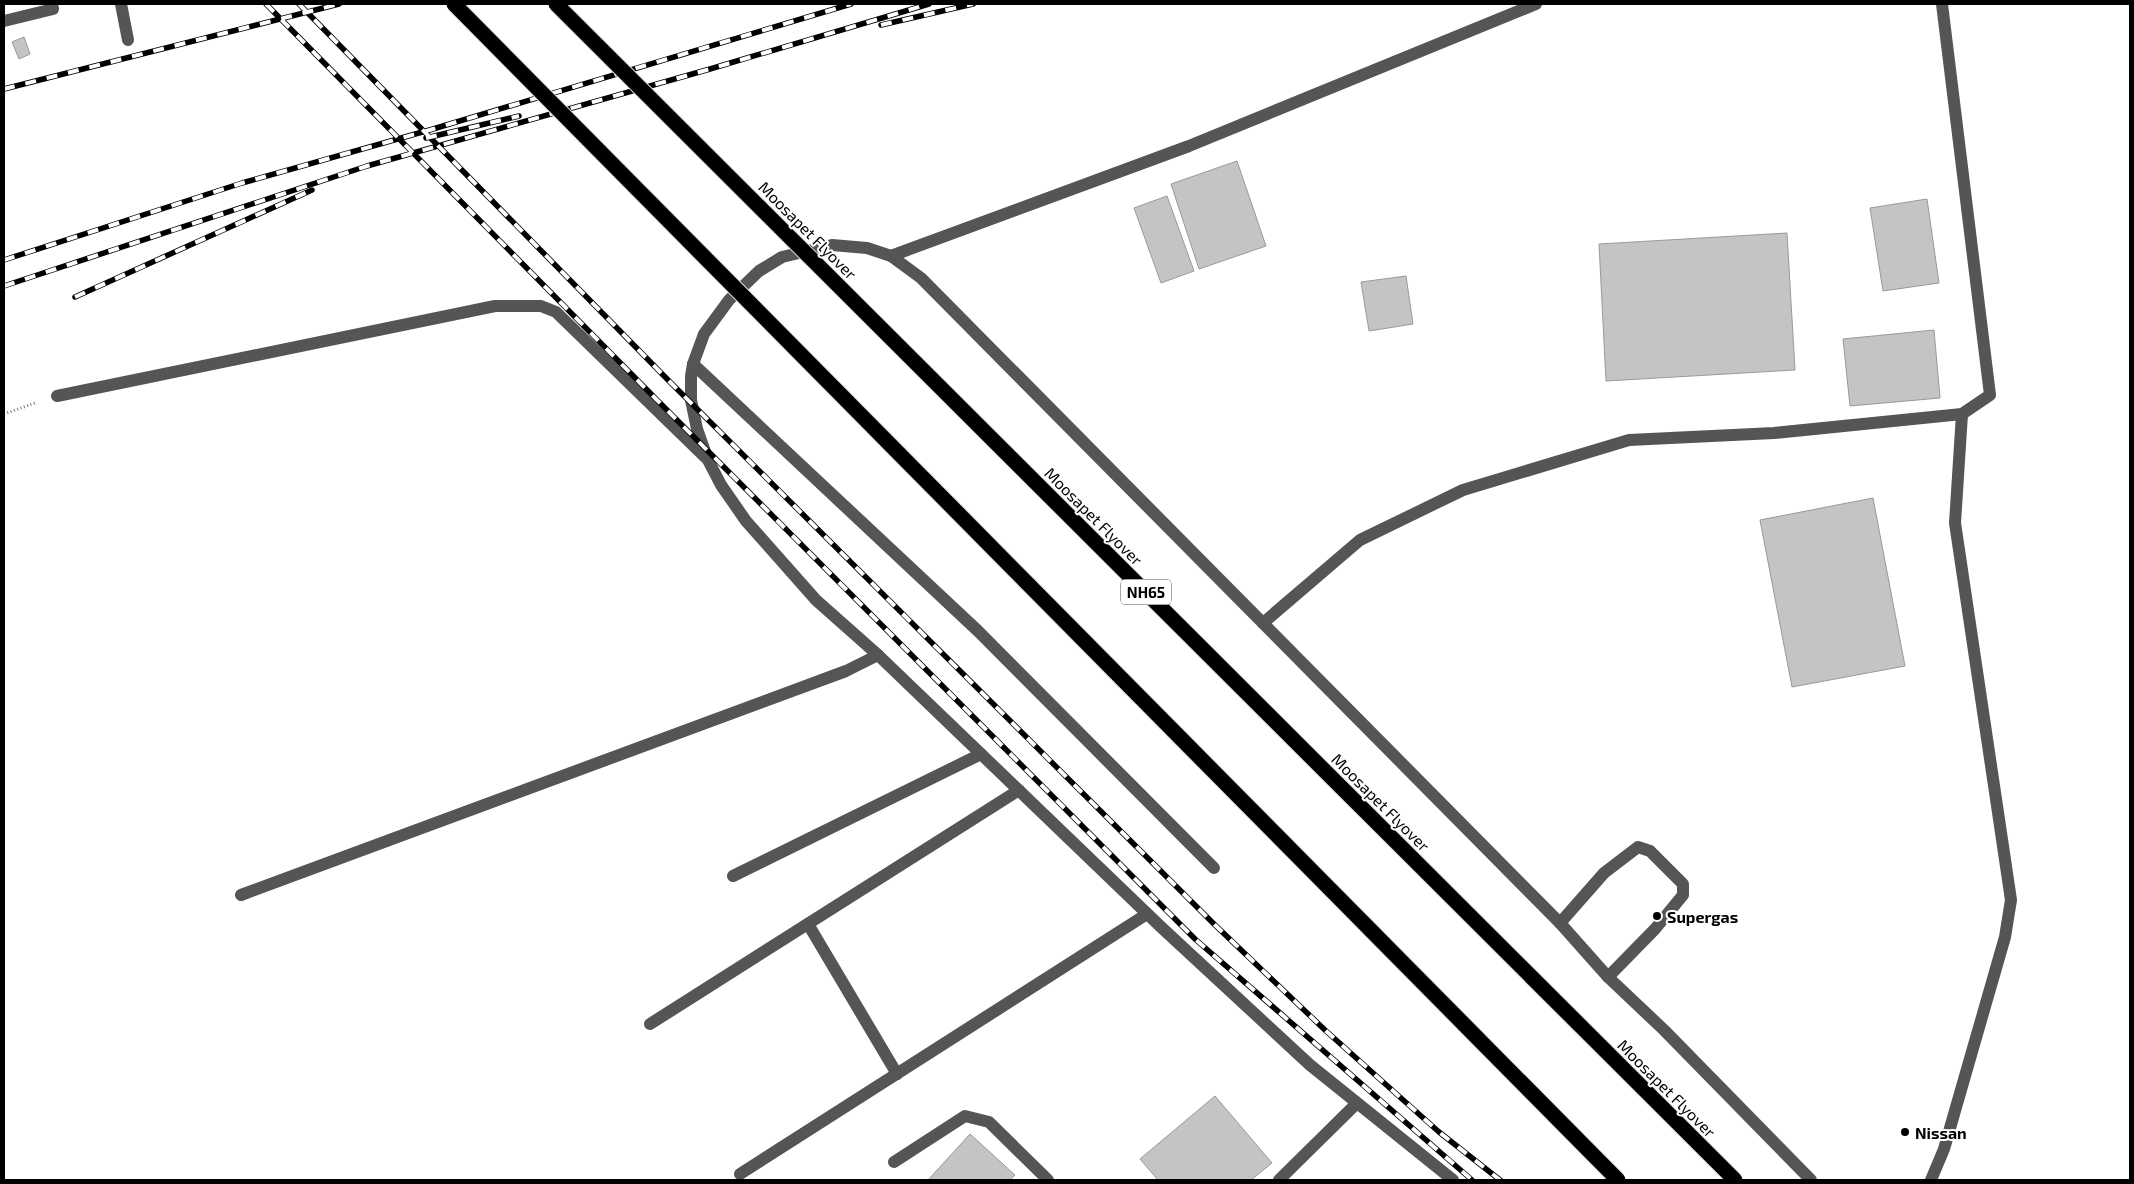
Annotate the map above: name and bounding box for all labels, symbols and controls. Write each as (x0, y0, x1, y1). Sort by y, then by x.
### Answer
street label: Moosapet Flyover (755, 177, 861, 283)
street label: Moosapet Flyover (1041, 463, 1147, 569)
road number: NH65 (1121, 580, 1171, 604)
street label: Moosapet Flyover (1328, 749, 1434, 855)
place label: Supergas (1667, 907, 1738, 926)
marker: Supergas (1651, 910, 1663, 922)
street label: Moosapet Flyover (1614, 1035, 1720, 1141)
place label: Nissan (1915, 1123, 1967, 1142)
marker: Nissan (1899, 1126, 1911, 1138)

